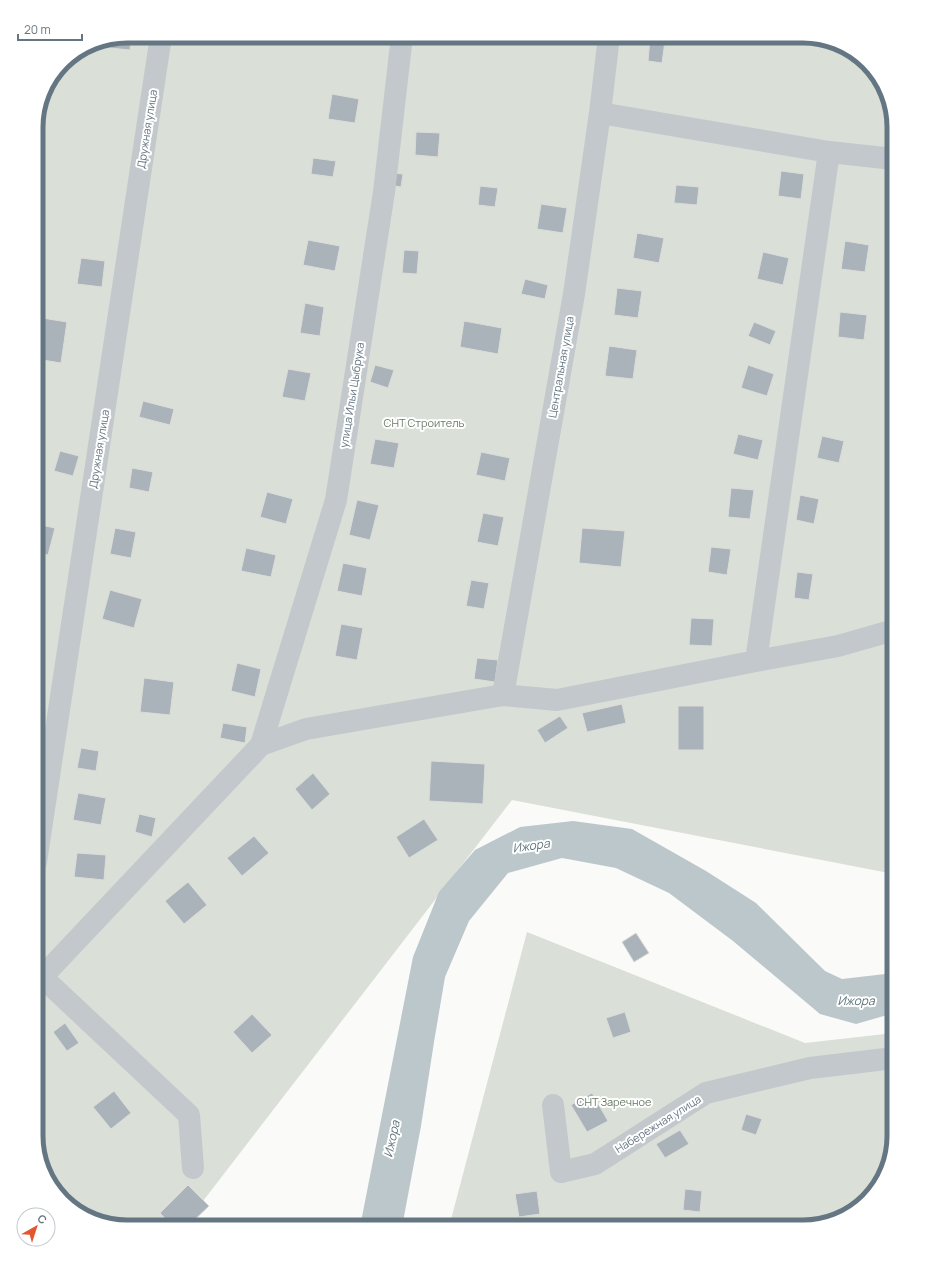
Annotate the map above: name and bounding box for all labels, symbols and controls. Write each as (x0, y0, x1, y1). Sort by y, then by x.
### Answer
scale bar (18, 16, 82, 42)
text: 20 m (24, 21, 51, 38)
street label: Дружная улица (133, 88, 160, 170)
street label: Центральная улица (544, 315, 577, 419)
street label: улица Ильи Цыбрука (336, 341, 367, 449)
street label: Дружная улица (85, 408, 112, 490)
park label: СНТ Строитель (384, 415, 465, 430)
water label: Ижора (511, 834, 552, 857)
water label: Ижора (837, 992, 876, 1009)
street label: Набережная улица (612, 1091, 704, 1156)
park label: СНТ Заречное (577, 1094, 652, 1109)
water label: Ижора (379, 1118, 404, 1159)
north arrow (16, 1207, 56, 1247)
text: С (35, 1210, 50, 1227)

